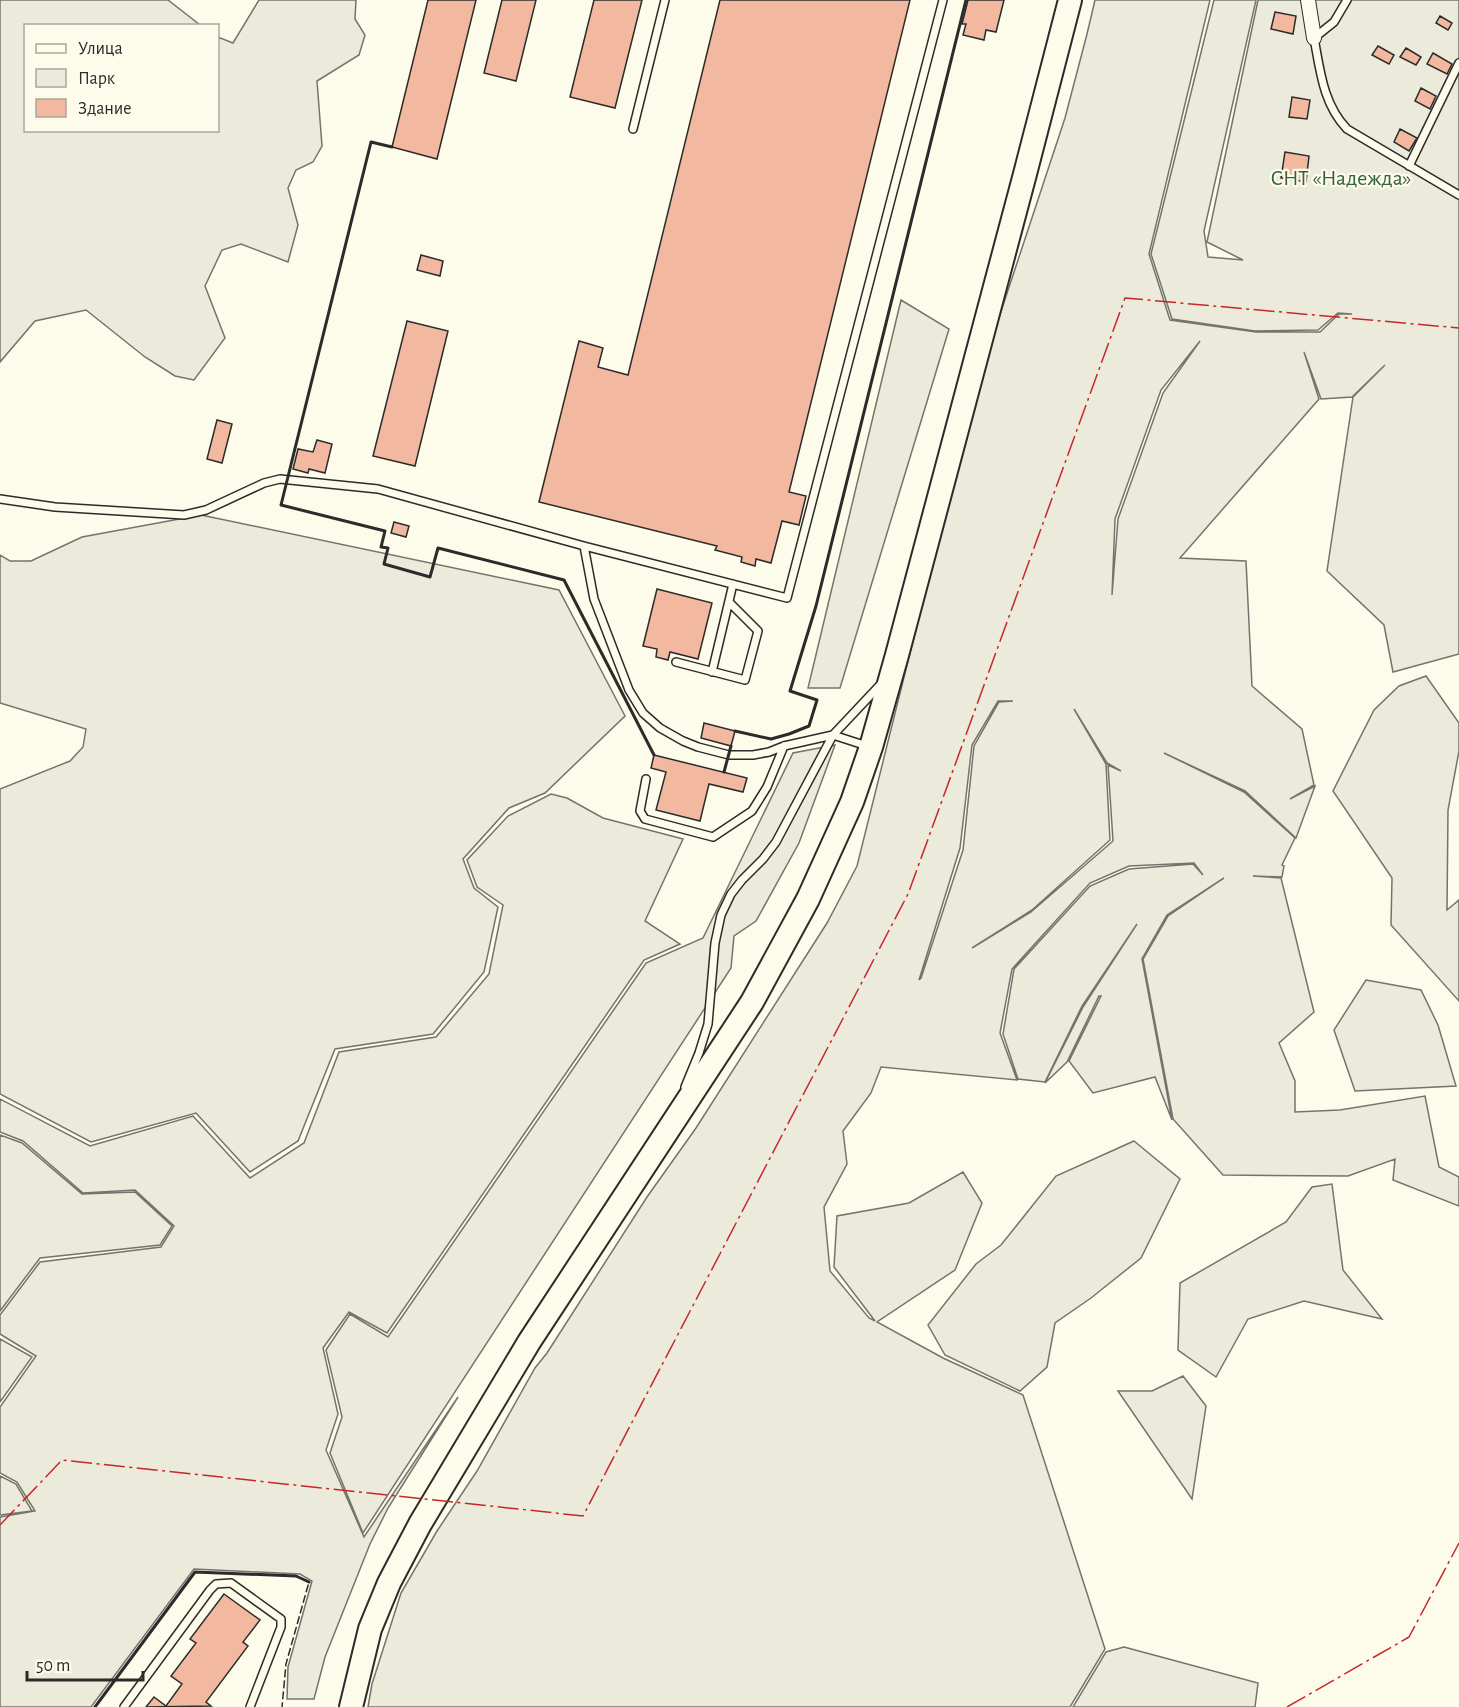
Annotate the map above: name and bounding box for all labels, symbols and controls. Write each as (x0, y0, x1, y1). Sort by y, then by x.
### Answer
legend (24, 24, 219, 132)
text: Улица (78, 40, 123, 58)
text: Парк (78, 70, 116, 88)
text: Здание (78, 100, 132, 118)
park label: СНТ «Надежда» (1271, 167, 1411, 189)
scale bar (27, 1644, 142, 1682)
text: 50 m (36, 1657, 70, 1675)

